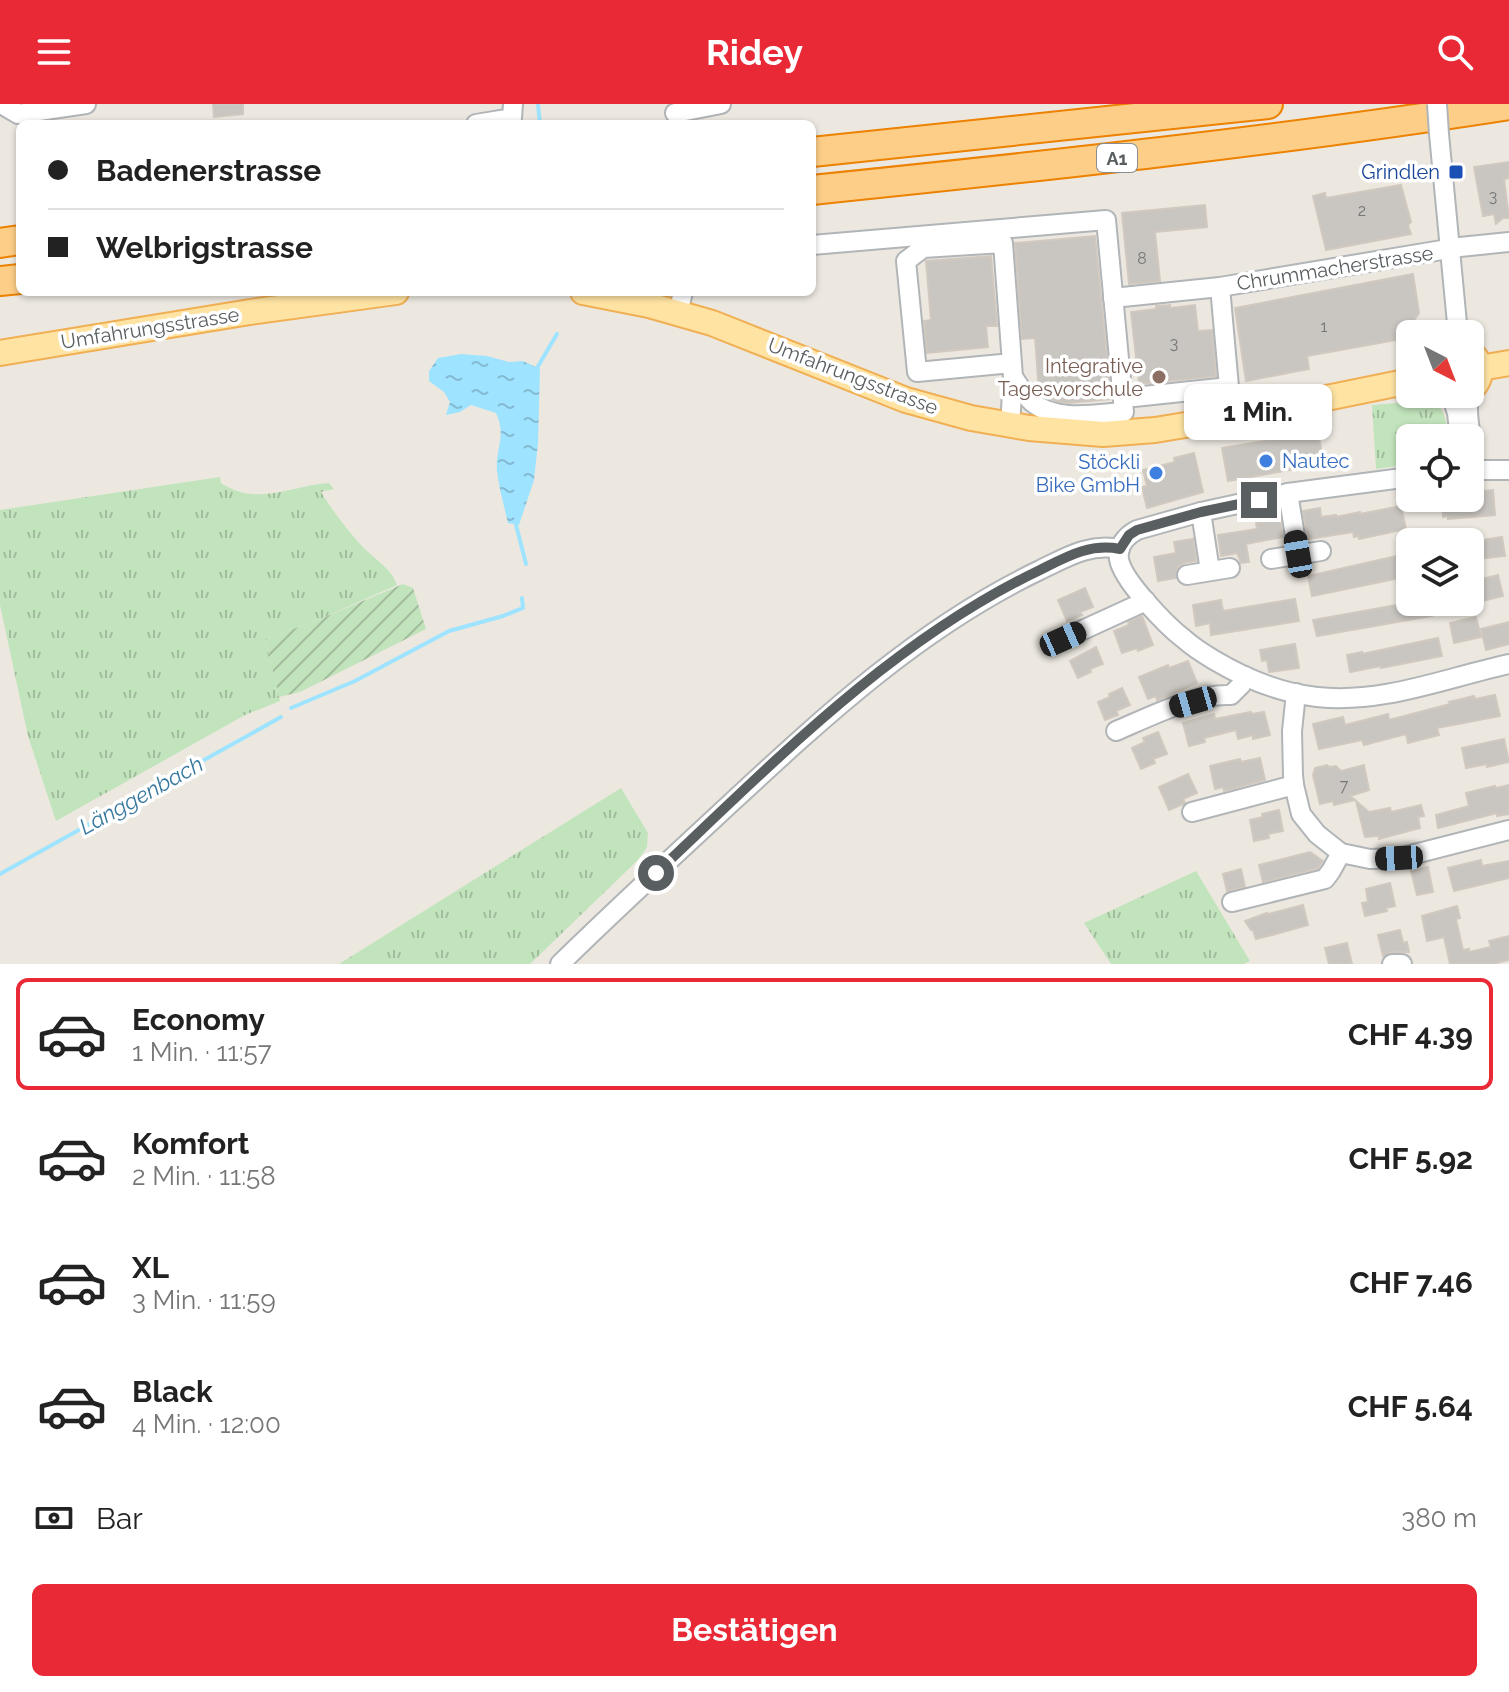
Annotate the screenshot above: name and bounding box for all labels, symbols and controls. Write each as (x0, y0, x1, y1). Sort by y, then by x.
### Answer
icon: menu (32, 30, 76, 74)
icon: search (1433, 30, 1477, 74)
text: Ridey (706, 31, 803, 73)
road number: A1 (1097, 144, 1137, 172)
text: Badenerstrasse (96, 153, 321, 188)
place label: Grindlen (1361, 160, 1440, 184)
marker: Grindlen (1447, 163, 1465, 181)
house number: 3 (1489, 187, 1497, 206)
house number: 2 (1358, 201, 1366, 220)
text: Welbrigstrasse (96, 230, 313, 265)
street label: Chrummacherstrasse (1235, 241, 1435, 295)
house number: 8 (1137, 249, 1147, 268)
street label: Umfahrungsstrasse (59, 302, 241, 354)
house number: 1 (1321, 317, 1328, 336)
north arrow (1396, 320, 1484, 408)
map controls (1396, 320, 1484, 616)
street label: Umfahrungsstrasse (765, 332, 942, 420)
house number: 3 (1170, 334, 1178, 353)
place label: Integrative Tagesvorschule (998, 354, 1143, 401)
marker: Integrative Tagesvorschule (1150, 368, 1168, 386)
callout: 1 Min. (1185, 384, 1333, 440)
text: 1 Min. (1223, 397, 1293, 427)
button: locate (1396, 424, 1484, 512)
place label: Nautec (1282, 449, 1349, 473)
place label: Stöckli Bike GmbH (1036, 450, 1140, 497)
marker: Nautec (1257, 452, 1275, 470)
marker: Stöckli Bike GmbH (1147, 464, 1165, 482)
route end (1241, 482, 1277, 518)
car (1282, 528, 1314, 580)
button: layers (1396, 528, 1484, 616)
car (1036, 618, 1090, 660)
car (1167, 684, 1219, 720)
water label: Länggenbach (75, 750, 207, 840)
house number: 7 (1340, 776, 1349, 795)
car (1374, 845, 1424, 871)
route start (638, 855, 674, 891)
icon: car (36, 998, 108, 1070)
text: Economy (132, 1002, 265, 1037)
text: CHF 4.39 (1348, 1017, 1473, 1052)
text: 1 Min. · 11:57 (132, 1037, 272, 1067)
icon: car (36, 1122, 108, 1194)
text: Komfort (132, 1126, 249, 1161)
text: CHF 5.92 (1348, 1141, 1473, 1176)
text: 2 Min. · 11:58 (132, 1161, 276, 1191)
icon: car (36, 1246, 108, 1318)
text: XL (132, 1250, 169, 1285)
text: CHF 7.46 (1349, 1265, 1473, 1300)
text: 3 Min. · 11:59 (132, 1285, 276, 1315)
icon: car (36, 1370, 108, 1442)
text: Black (132, 1374, 213, 1409)
text: CHF 5.64 (1348, 1389, 1473, 1424)
text: 4 Min. · 12:00 (132, 1409, 281, 1439)
icon: cash (32, 1496, 76, 1540)
text: Bar (96, 1501, 143, 1536)
text: 380 m (1401, 1503, 1477, 1533)
button: Bestätigen (32, 1584, 1477, 1676)

